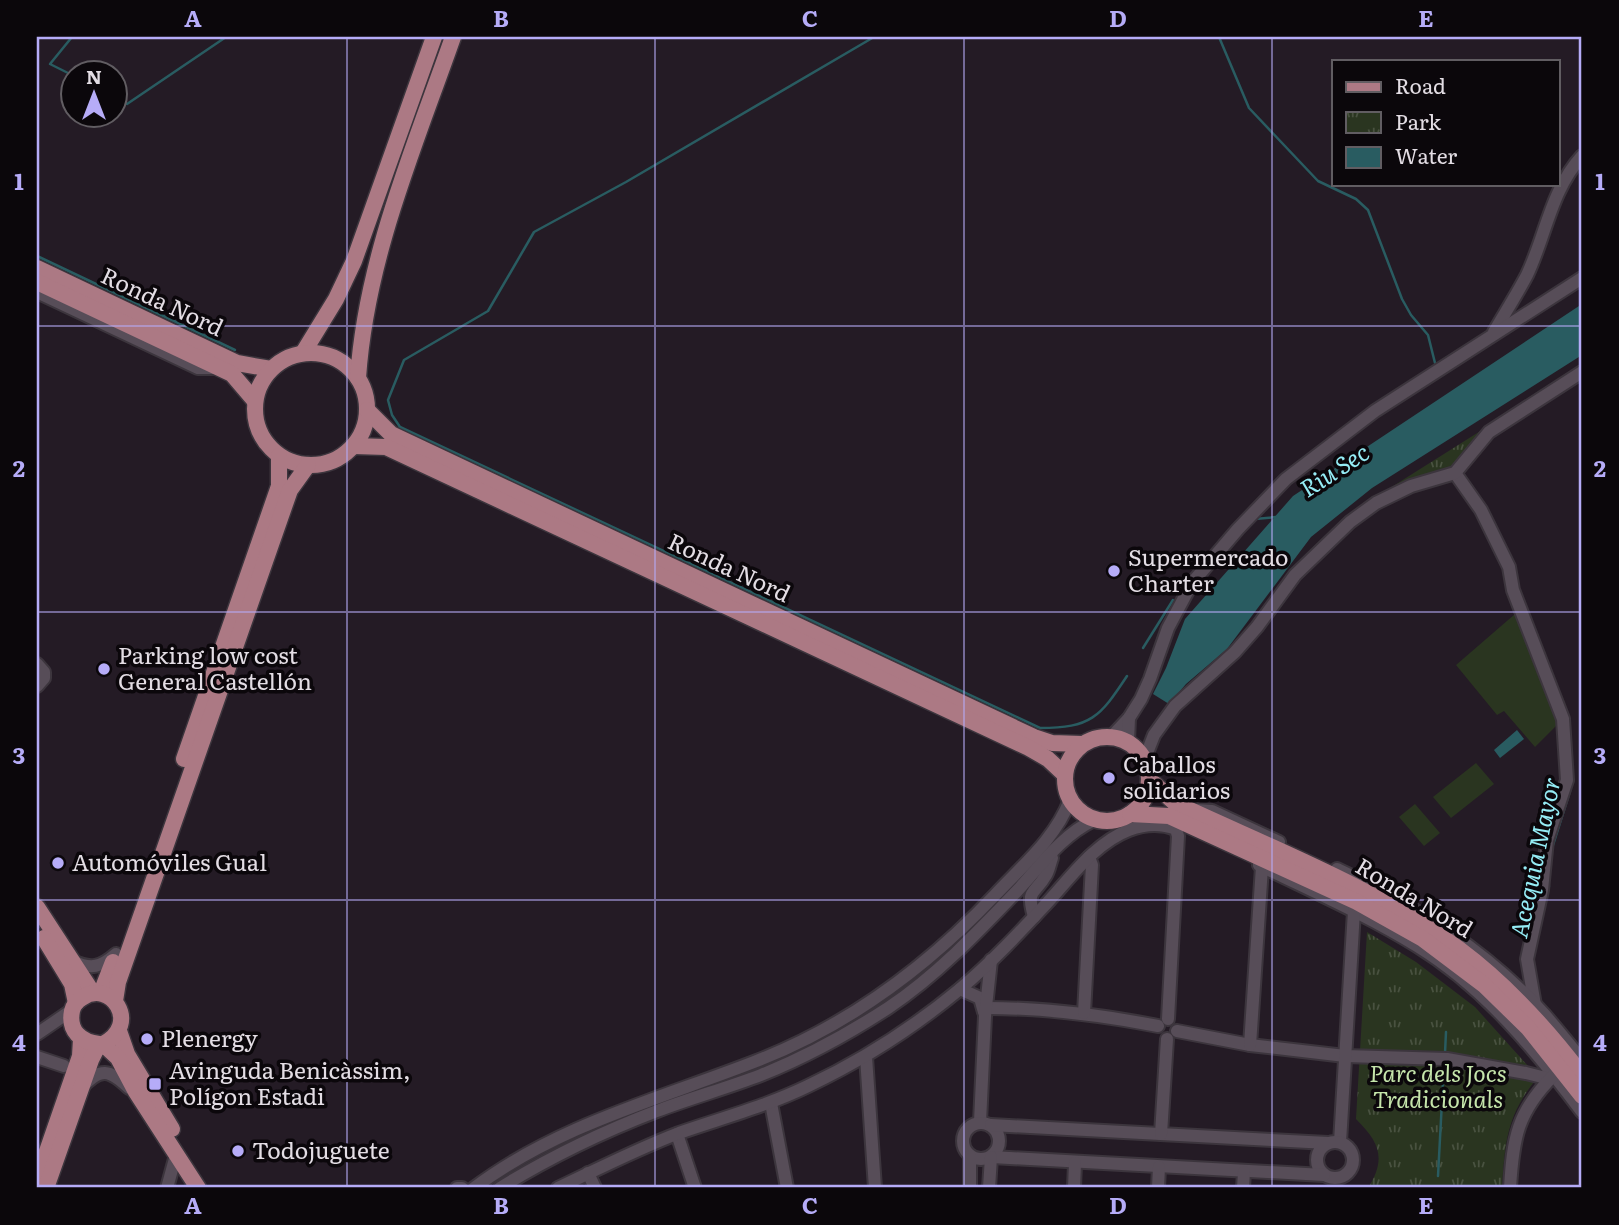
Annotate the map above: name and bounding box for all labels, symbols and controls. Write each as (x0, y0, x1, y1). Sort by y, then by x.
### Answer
text: A (184, 0, 202, 34)
text: B (493, 0, 509, 34)
text: C (802, 0, 818, 34)
text: D (1109, 0, 1127, 34)
text: E (1418, 0, 1434, 34)
north arrow (60, 60, 130, 130)
legend (1332, 60, 1560, 186)
text: N (86, 62, 102, 90)
text: Road (1395, 69, 1446, 100)
text: Park (1395, 105, 1441, 136)
text: Water (1395, 139, 1457, 170)
text: 1 (14, 163, 24, 197)
text: 1 (1595, 163, 1605, 197)
street label: Ronda Nord (96, 257, 230, 343)
water label: Riu Sec (1292, 433, 1375, 504)
text: 2 (13, 450, 25, 484)
text: 2 (1594, 450, 1606, 484)
street label: Ronda Nord (663, 523, 797, 609)
place label: Supermercado Charter (1128, 539, 1288, 599)
marker: Supermercado Charter (1106, 563, 1122, 579)
place label: Parking low cost General Castellón (118, 637, 312, 697)
marker: Parking low cost General Castellón (96, 661, 112, 677)
text: 3 (13, 737, 25, 771)
text: 3 (1594, 737, 1606, 771)
place label: Caballos solidarios (1123, 746, 1230, 806)
marker: Caballos solidarios (1101, 770, 1117, 786)
water label: Acequia Mayor (1499, 774, 1568, 941)
place label: Automóviles Gual (72, 844, 267, 878)
street label: Ronda Nord (1350, 848, 1480, 945)
marker: Automóviles Gual (50, 855, 66, 871)
place label: Plenergy (161, 1020, 259, 1054)
text: 4 (12, 1024, 26, 1058)
text: 4 (1593, 1024, 1607, 1058)
marker: Plenergy (139, 1031, 155, 1047)
place label: Avinguda Benicàssim, Polígon Estadi (169, 1052, 411, 1112)
park label: Parc dels Jocs Tradicionals (1369, 1055, 1507, 1115)
marker: Avinguda Benicàssim, Polígon Estadi (147, 1076, 163, 1092)
place label: Todojuguete (252, 1132, 390, 1166)
marker: Todojuguete (230, 1143, 246, 1159)
text: A (184, 1187, 202, 1221)
text: B (493, 1187, 509, 1221)
text: C (802, 1187, 818, 1221)
text: D (1109, 1187, 1127, 1221)
text: E (1418, 1187, 1434, 1221)

